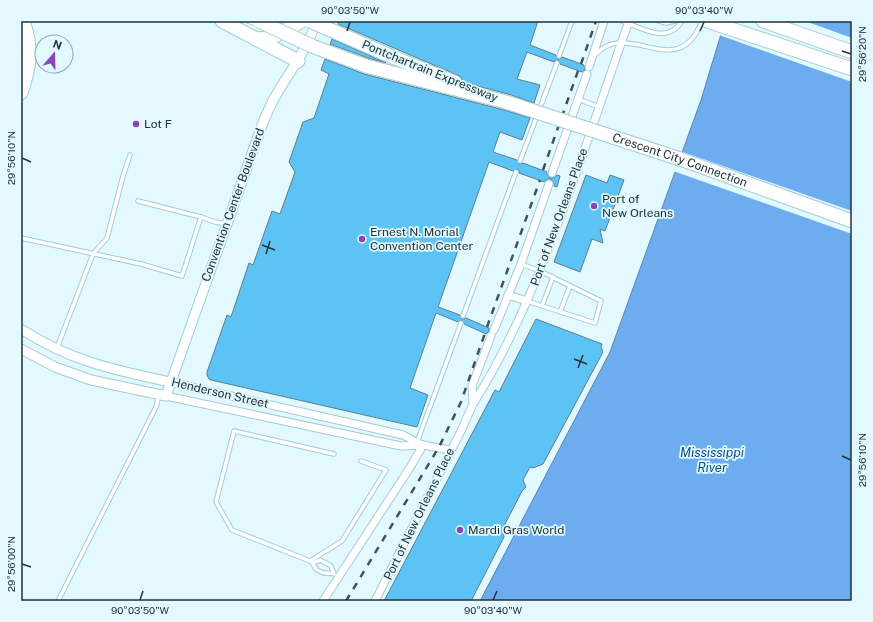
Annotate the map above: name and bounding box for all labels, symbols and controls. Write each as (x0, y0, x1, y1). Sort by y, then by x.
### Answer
text: 90°03'50"W (321, 4, 379, 16)
text: 90°03'40"W (675, 4, 733, 16)
text: 29°56'20"N (856, 26, 868, 82)
north arrow (34, 34, 74, 74)
text: N (51, 37, 64, 52)
street label: Pontchartrain Expressway (360, 37, 501, 105)
place label: Lot F (144, 117, 172, 131)
marker: Lot F (131, 119, 141, 129)
street label: Convention Center Boulevard (199, 126, 267, 284)
street label: Crescent City Connection (611, 130, 749, 190)
text: 29°56'10"N (5, 131, 17, 185)
street label: Port of New Orleans Place (528, 146, 591, 288)
place label: Port of New Orleans (602, 192, 673, 220)
marker: Port of New Orleans (589, 201, 599, 211)
place label: Ernest N. Morial Convention Center (370, 225, 473, 253)
marker: Ernest N. Morial Convention Center (357, 234, 367, 244)
street label: Henderson Street (170, 375, 270, 411)
text: 29°56'10"N (856, 433, 868, 487)
street label: Port of New Orleans Place (381, 445, 457, 582)
water label: Mississippi River (680, 445, 745, 475)
place label: Mardi Gras World (468, 523, 564, 537)
marker: Mardi Gras World (455, 525, 465, 535)
text: 29°56'00"N (5, 536, 17, 592)
text: 90°03'50"W (111, 604, 169, 616)
text: 90°03'40"W (464, 604, 522, 616)

